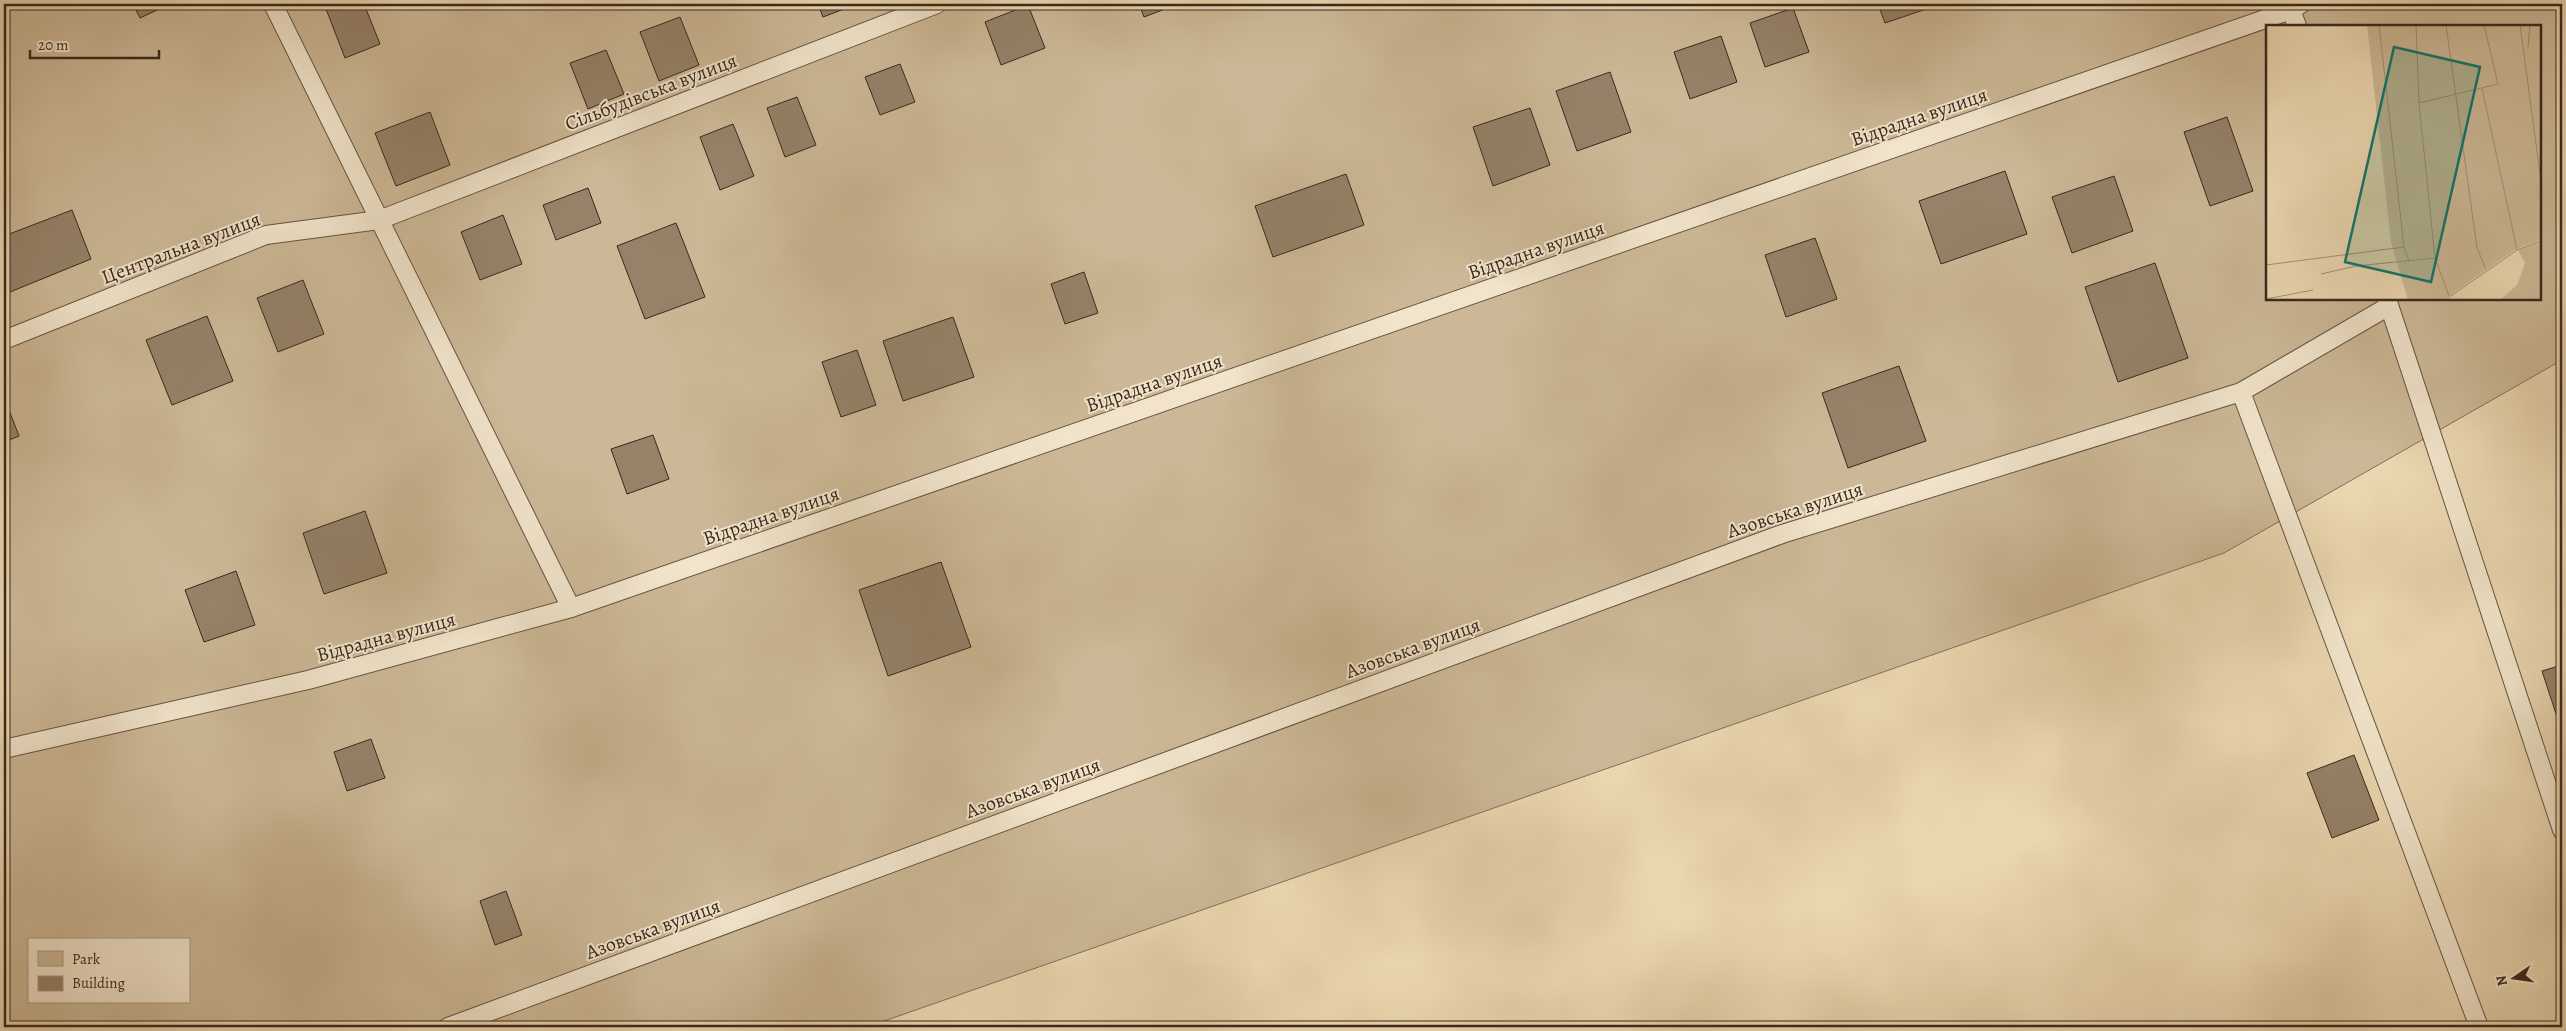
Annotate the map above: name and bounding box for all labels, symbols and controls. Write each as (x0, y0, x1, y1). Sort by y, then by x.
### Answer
inset map (2266, 25, 2541, 300)
scale bar (30, 28, 159, 60)
text: 20 m (38, 35, 69, 55)
street label: Сільбудівська вулиця (561, 47, 741, 137)
street label: Відрадна вулиця (1847, 81, 1991, 153)
street label: Центральна вулиця (98, 205, 264, 291)
street label: Відрадна вулиця (1464, 214, 1608, 286)
street label: Відрадна вулиця (1082, 347, 1226, 419)
street label: Азовська вулиця (1723, 475, 1866, 545)
street label: Відрадна вулиця (699, 480, 843, 552)
street label: Відрадна вулиця (314, 606, 458, 668)
street label: Азовська вулиця (1341, 611, 1484, 685)
street label: Азовська вулиця (961, 751, 1104, 825)
street label: Азовська вулиця (581, 892, 724, 966)
legend (28, 938, 190, 1004)
text: Park (72, 949, 101, 969)
north arrow (2488, 954, 2538, 1004)
text: Building (72, 973, 125, 993)
text: N (2491, 974, 2512, 988)

